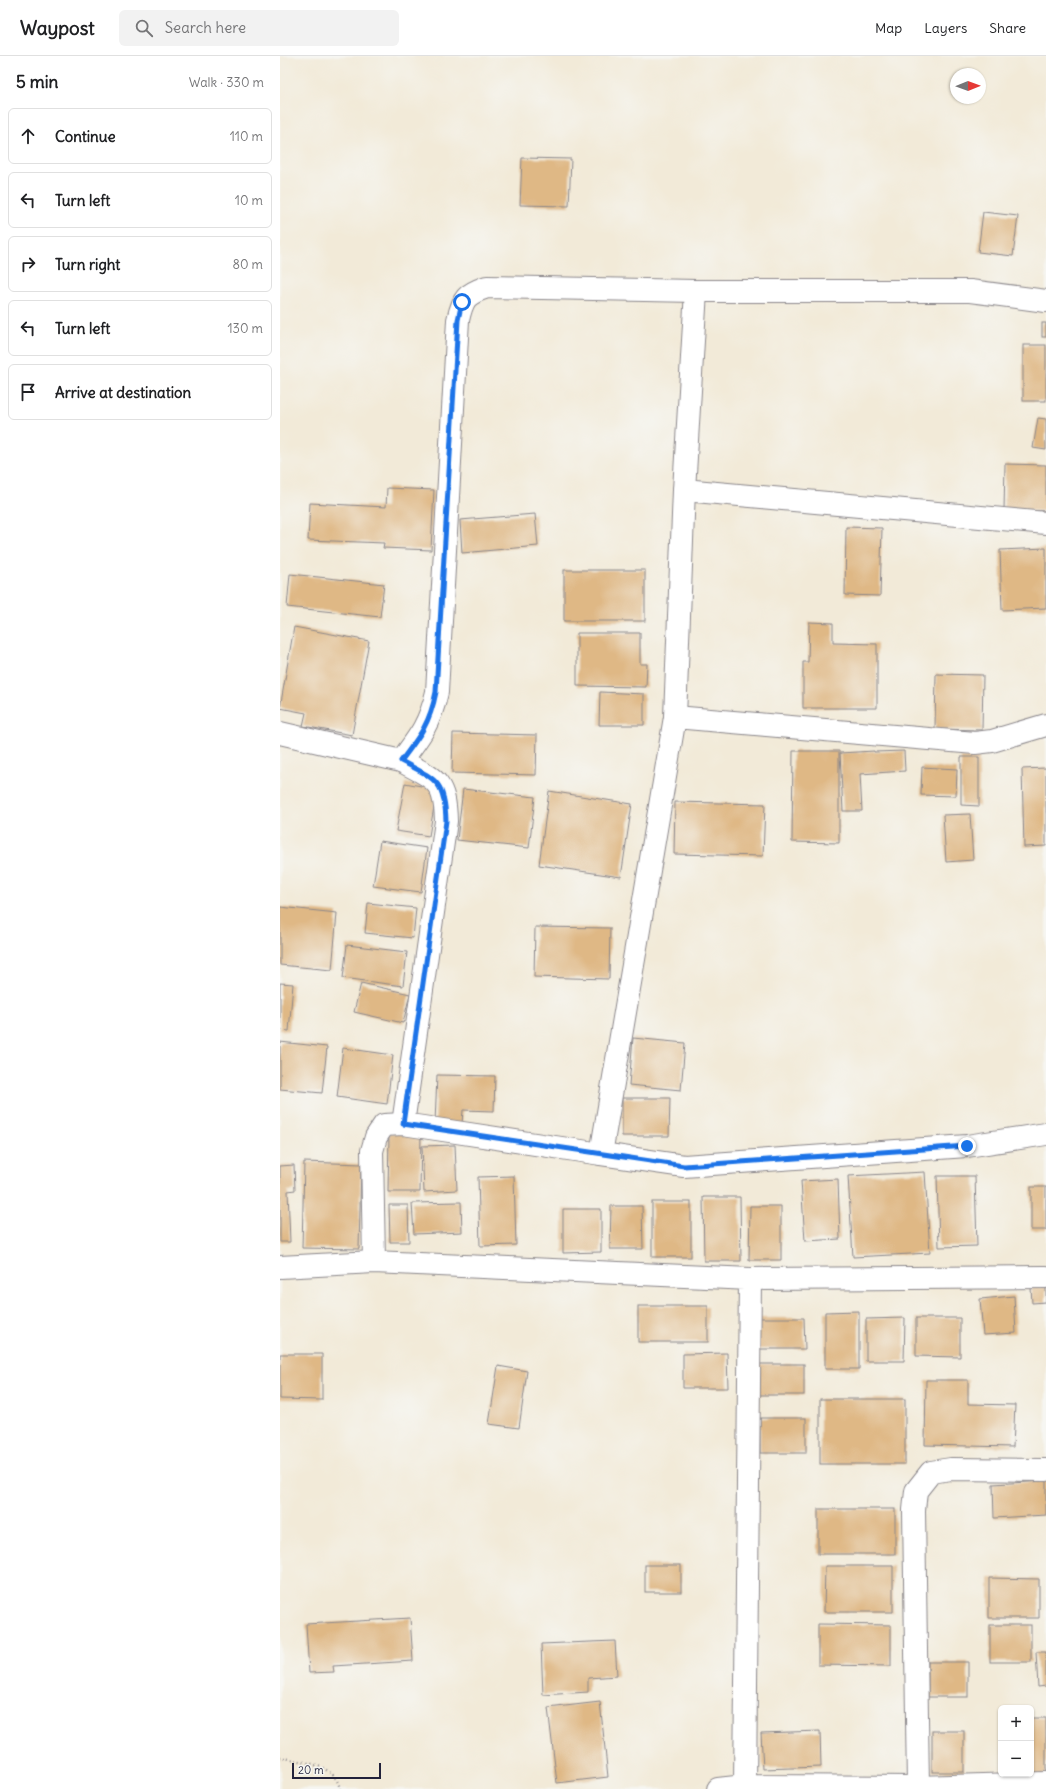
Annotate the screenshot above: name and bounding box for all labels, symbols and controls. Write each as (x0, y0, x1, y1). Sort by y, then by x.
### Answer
search box (119, 10, 399, 46)
text: Waypost (20, 16, 95, 40)
icon: search (133, 17, 155, 39)
text: Search here (165, 18, 246, 37)
text: Map (875, 19, 902, 37)
text: Layers (924, 19, 967, 37)
text: Share (989, 19, 1026, 37)
north arrow (950, 68, 986, 104)
text: 5 min (16, 71, 58, 93)
text: Walk · 330 m (189, 74, 264, 91)
icon: ahead (17, 125, 39, 147)
text: Continue (55, 127, 116, 146)
text: 110 m (230, 128, 263, 145)
icon: left (17, 189, 39, 211)
text: Turn left (55, 191, 110, 210)
text: 10 m (235, 192, 263, 209)
icon: right (17, 253, 39, 275)
text: Turn right (55, 255, 120, 274)
text: 80 m (232, 256, 263, 273)
route start (453, 293, 471, 311)
icon: left (17, 317, 39, 339)
text: Turn left (55, 319, 110, 338)
text: 130 m (227, 320, 263, 337)
icon: arrive (17, 381, 39, 403)
text: Arrive at destination (55, 383, 191, 402)
route end (958, 1137, 976, 1155)
map controls (998, 1705, 1034, 1777)
button: + (998, 1705, 1034, 1741)
button: − (998, 1741, 1034, 1777)
scale bar (292, 1761, 381, 1780)
text: 20 m (298, 1763, 324, 1777)

